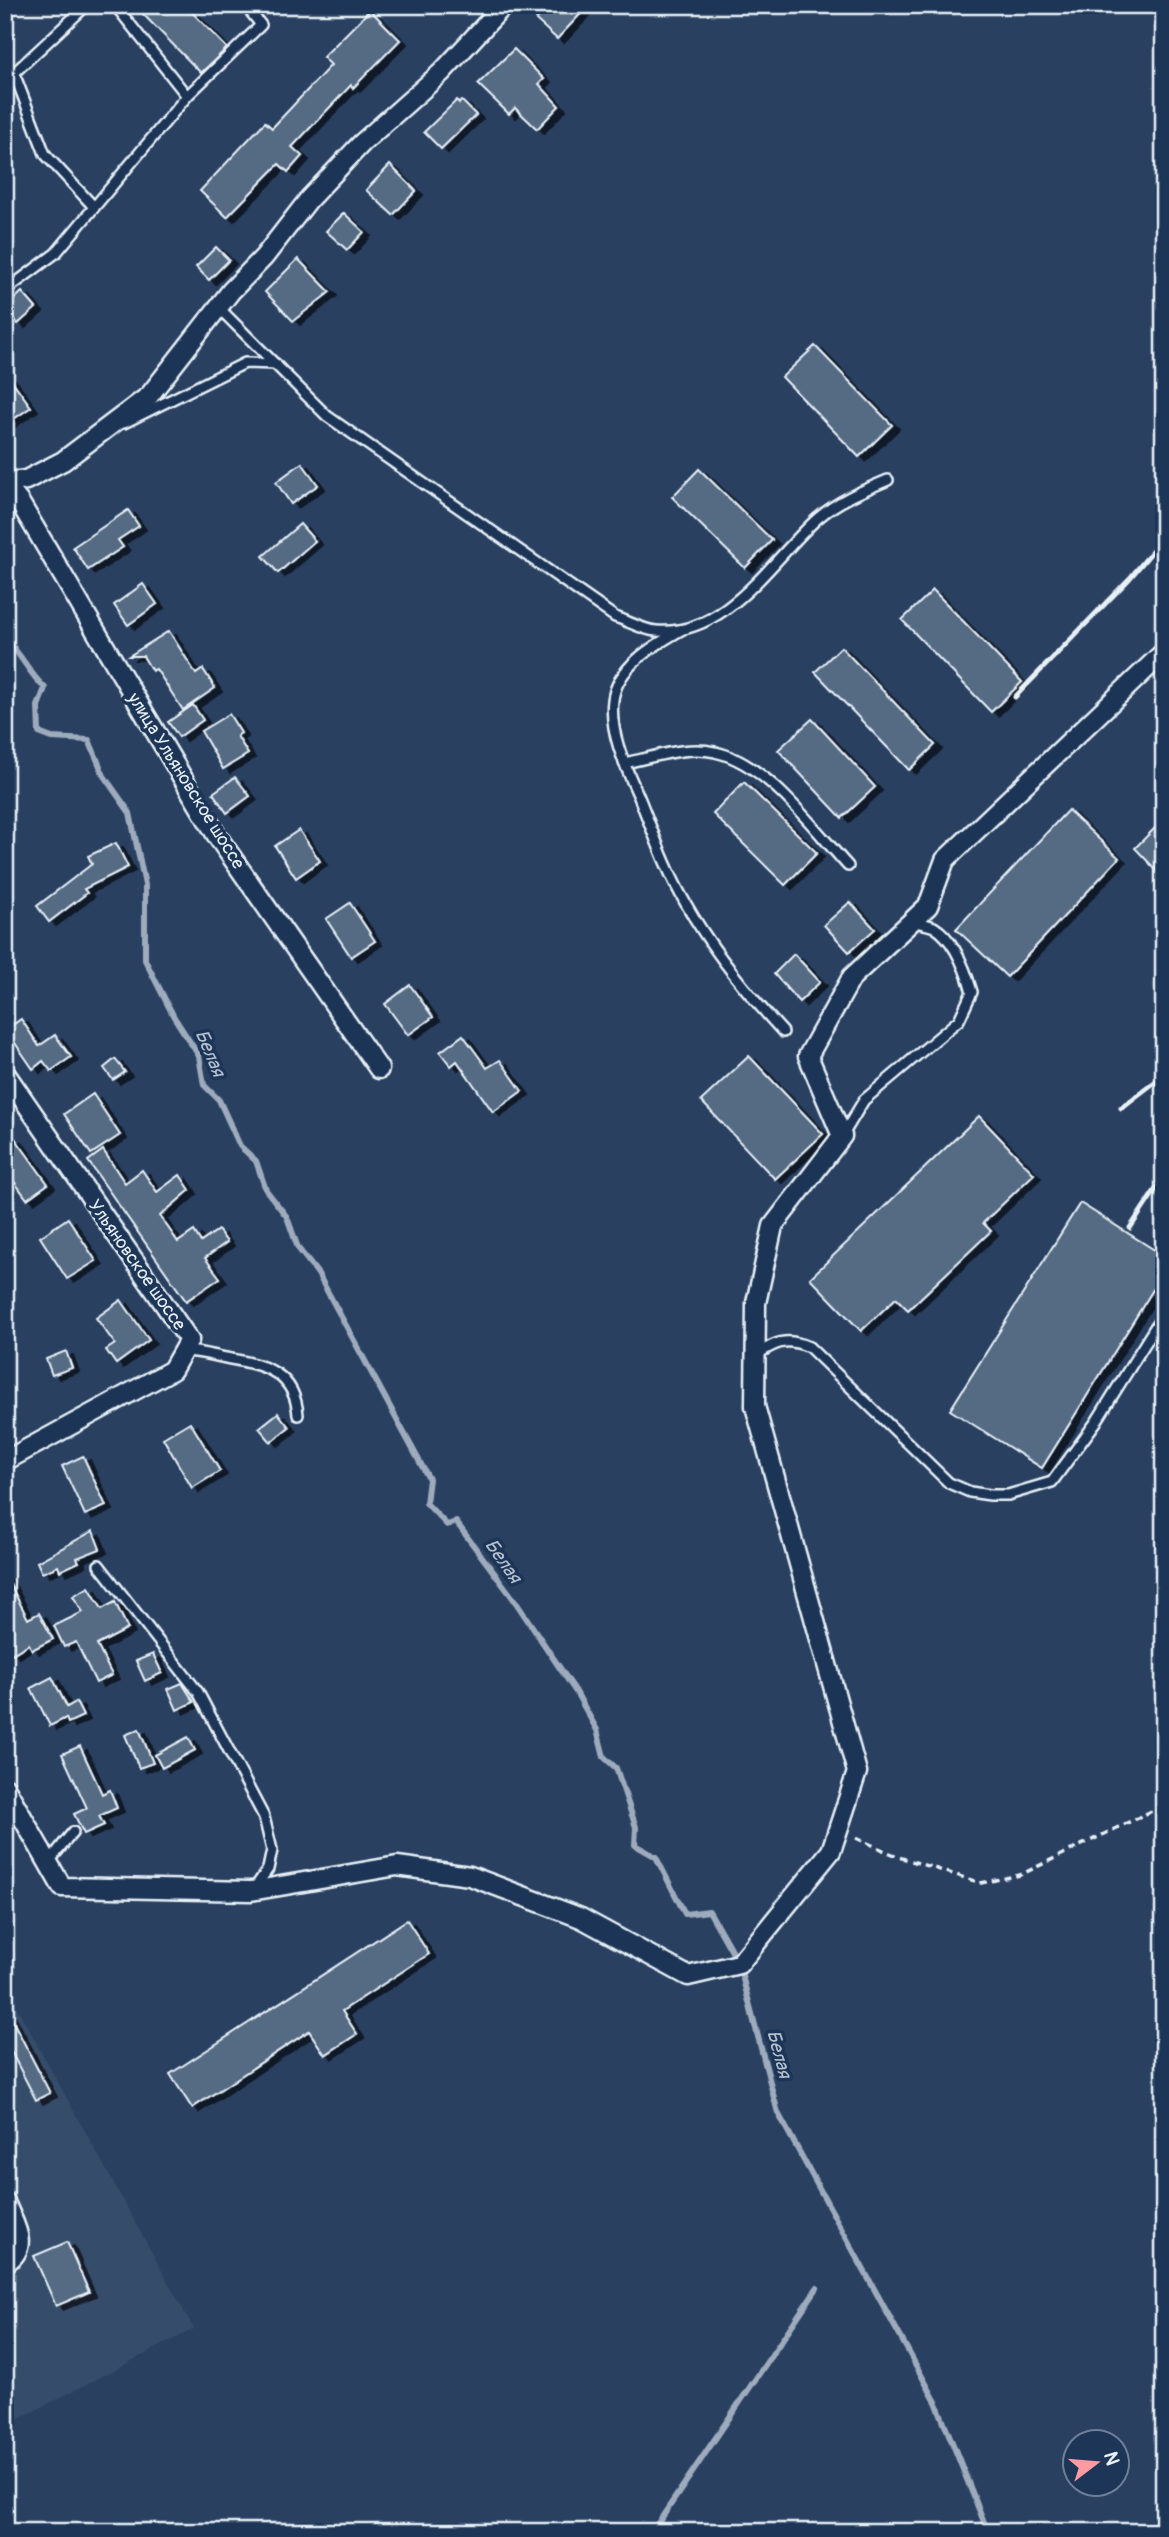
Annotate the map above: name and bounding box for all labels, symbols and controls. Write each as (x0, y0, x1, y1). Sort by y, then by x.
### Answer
street label: улица Ульяновское шоссе (122, 688, 250, 874)
water label: Белая (189, 1026, 231, 1082)
street label: Ульяновское шоссе (83, 1195, 191, 1335)
water label: Белая (479, 1534, 528, 1589)
water label: Белая (761, 2027, 797, 2083)
north arrow (1060, 2428, 1130, 2498)
text: N (1098, 2449, 1125, 2468)

